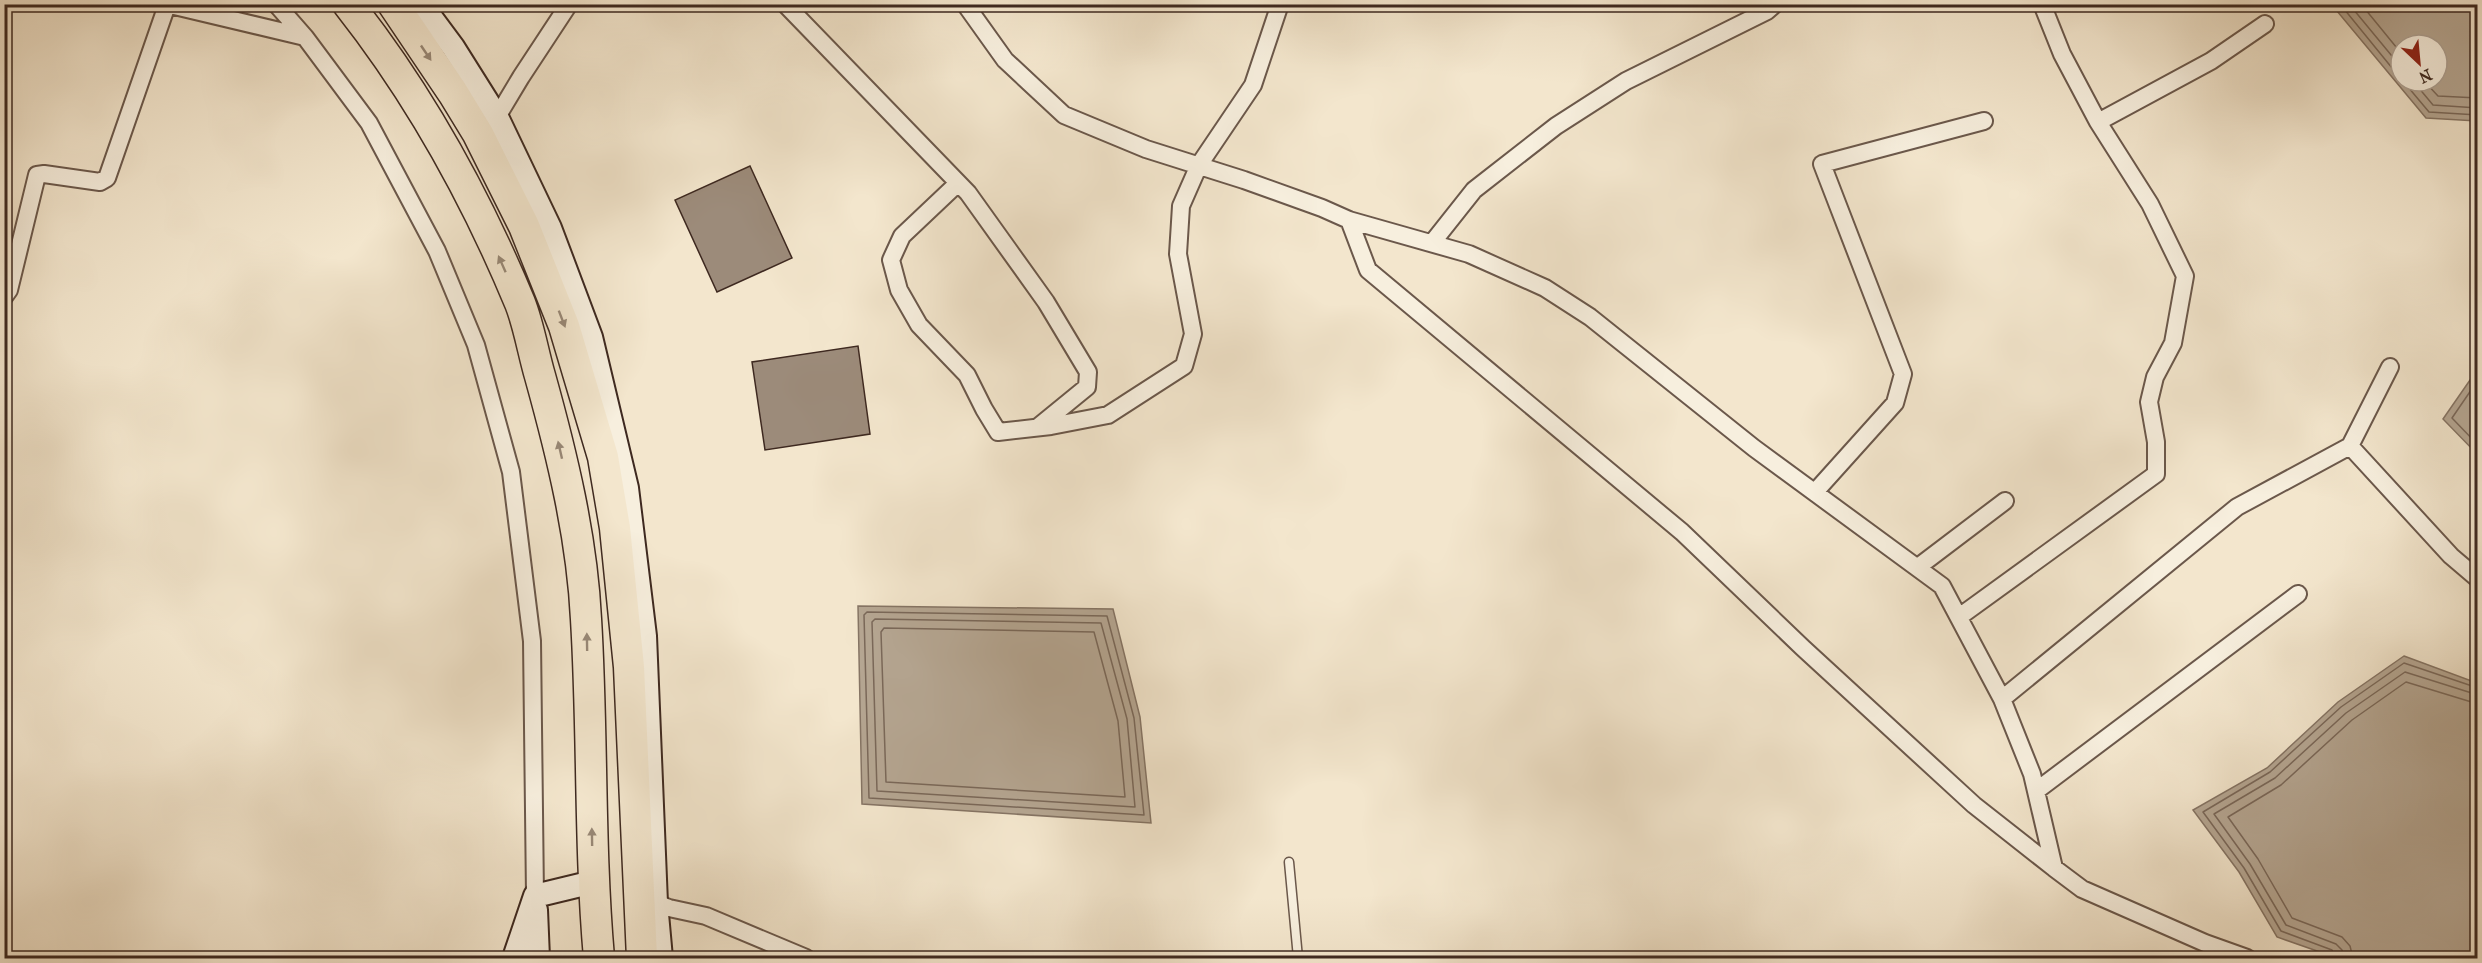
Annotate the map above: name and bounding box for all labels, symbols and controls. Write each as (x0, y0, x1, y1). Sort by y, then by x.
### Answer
north arrow (2389, 33, 2449, 93)
one-way arrow (420, 44, 432, 60)
text: N (2415, 65, 2435, 88)
one-way arrow (498, 255, 507, 272)
one-way arrow (557, 311, 567, 329)
one-way arrow (554, 440, 564, 459)
one-way arrow (582, 633, 592, 652)
one-way arrow (587, 828, 596, 847)

